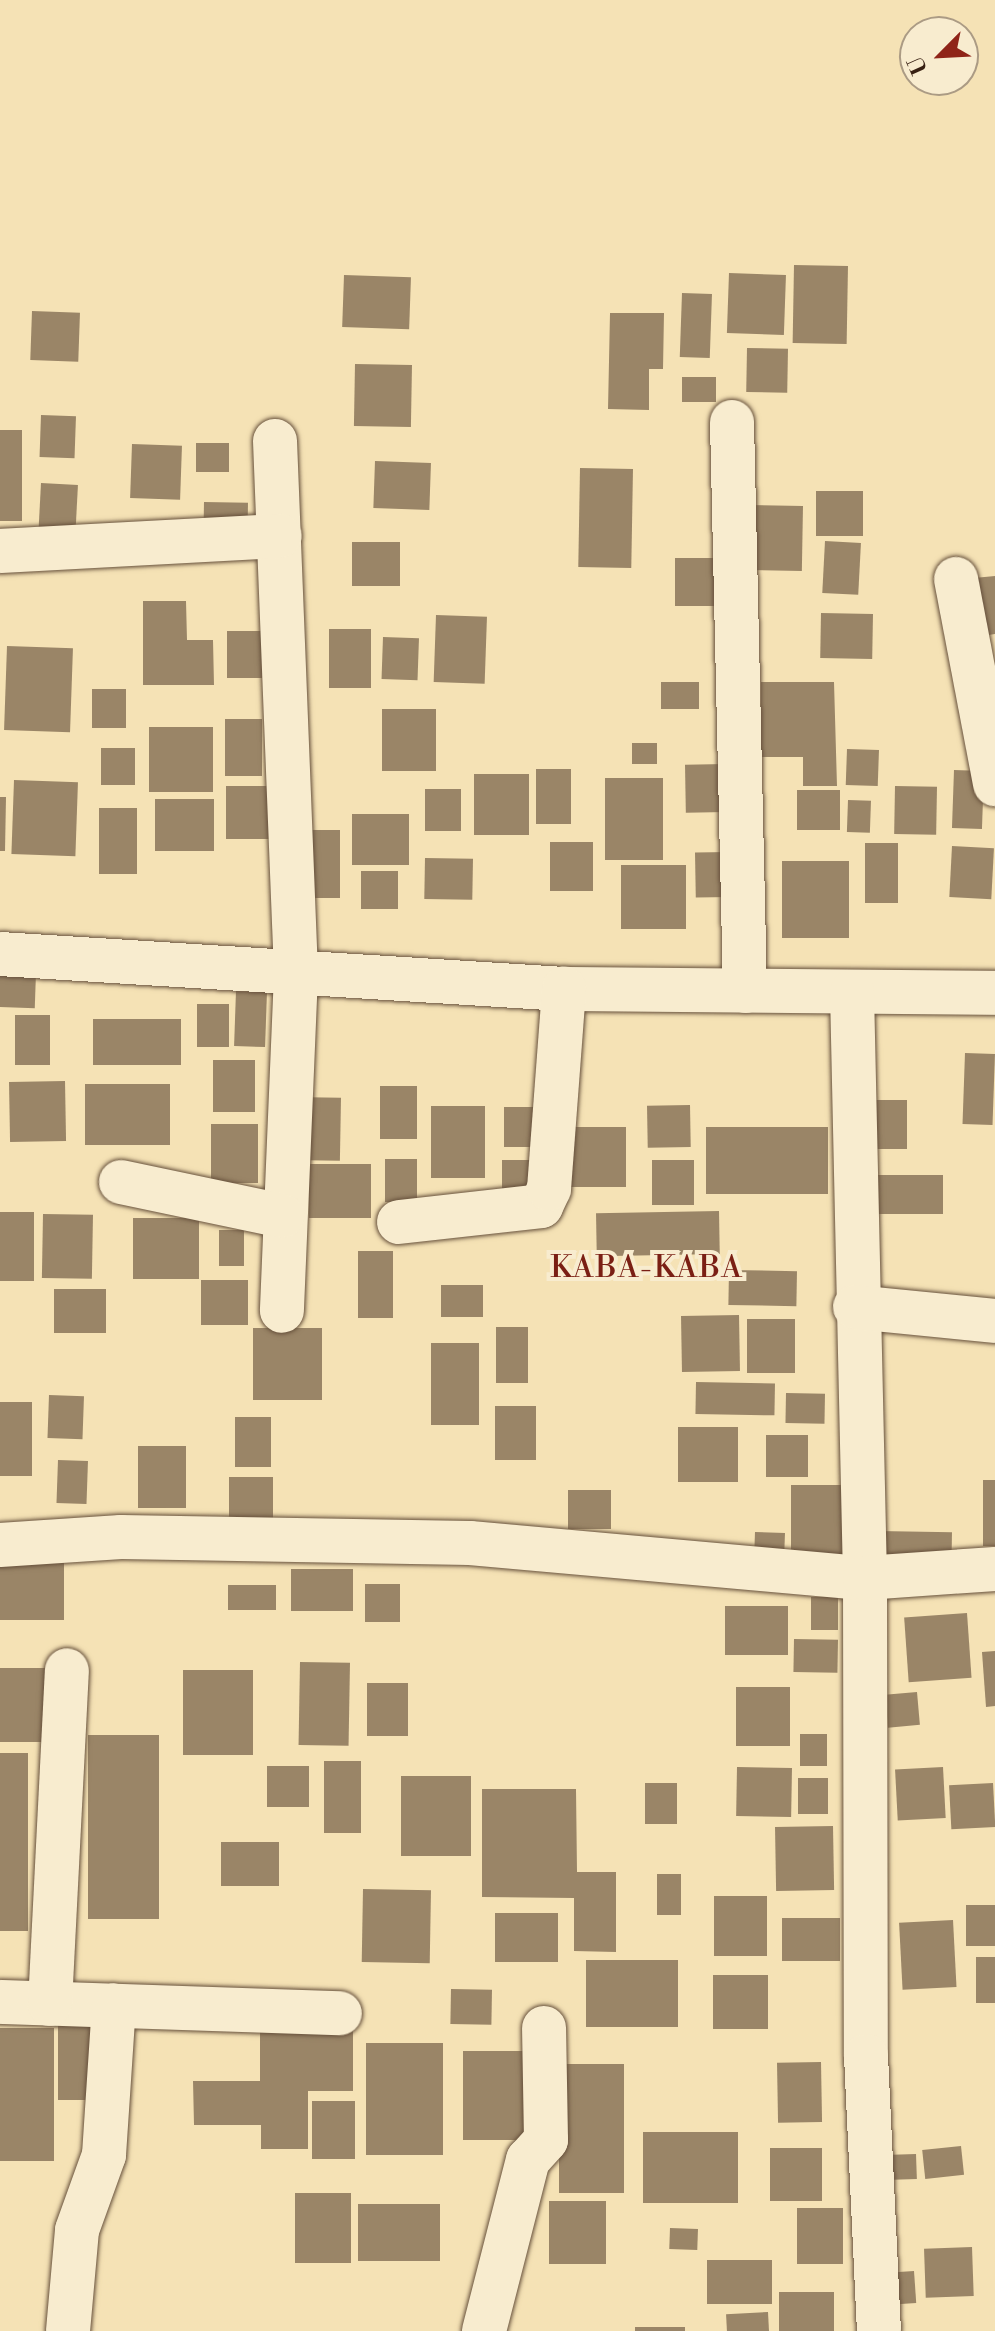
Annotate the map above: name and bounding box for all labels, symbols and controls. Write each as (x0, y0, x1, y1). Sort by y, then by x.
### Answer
north arrow (899, 16, 979, 96)
text: U (903, 52, 934, 78)
district label: KABA-KABA (550, 1250, 744, 1286)

